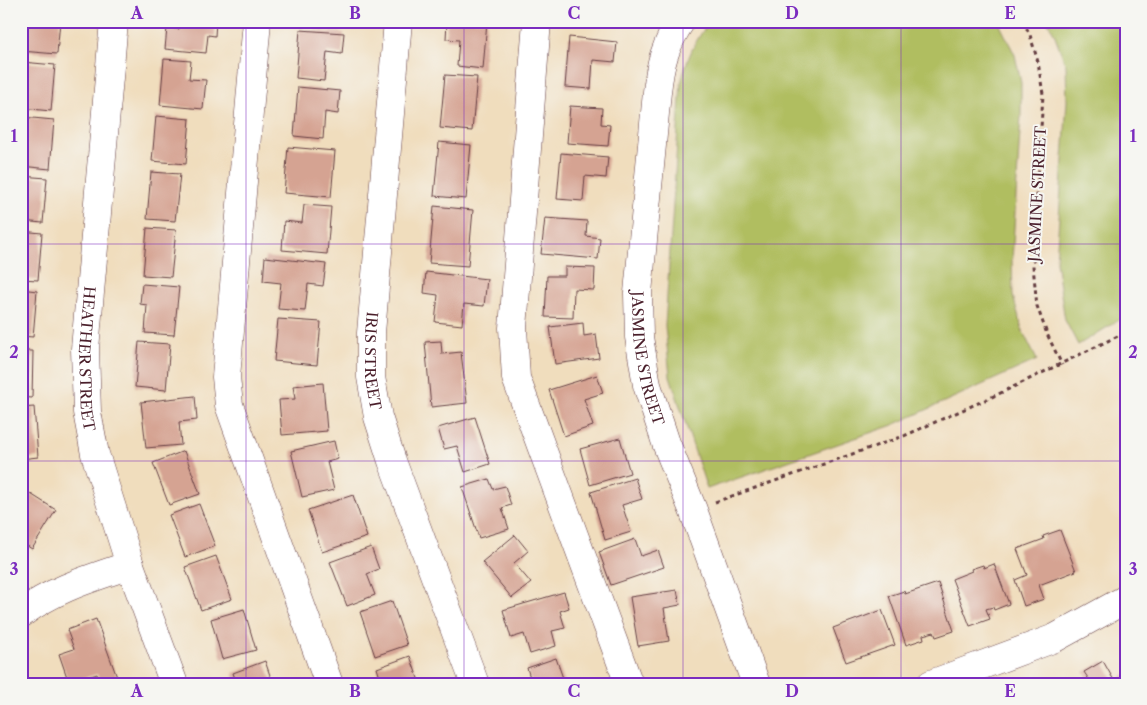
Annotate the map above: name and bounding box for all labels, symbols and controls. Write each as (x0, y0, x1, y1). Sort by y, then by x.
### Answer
text: A (130, 3, 144, 23)
text: B (349, 3, 361, 23)
text: C (568, 3, 580, 23)
text: D (785, 3, 799, 23)
text: E (1004, 3, 1016, 23)
street label: JASMINE STREET (1024, 125, 1050, 264)
text: 1 (10, 126, 18, 146)
text: 1 (1129, 126, 1137, 146)
street label: HEATHER STREET (75, 286, 100, 433)
street label: JASMINE STREET (628, 289, 669, 428)
street label: IRIS STREET (361, 311, 386, 412)
text: 2 (9, 342, 19, 362)
text: 2 (1128, 342, 1138, 362)
text: 3 (9, 559, 19, 579)
text: 3 (1128, 559, 1138, 579)
text: A (130, 681, 144, 701)
text: B (349, 681, 361, 701)
text: C (568, 681, 580, 701)
text: D (785, 681, 799, 701)
text: E (1004, 681, 1016, 701)

